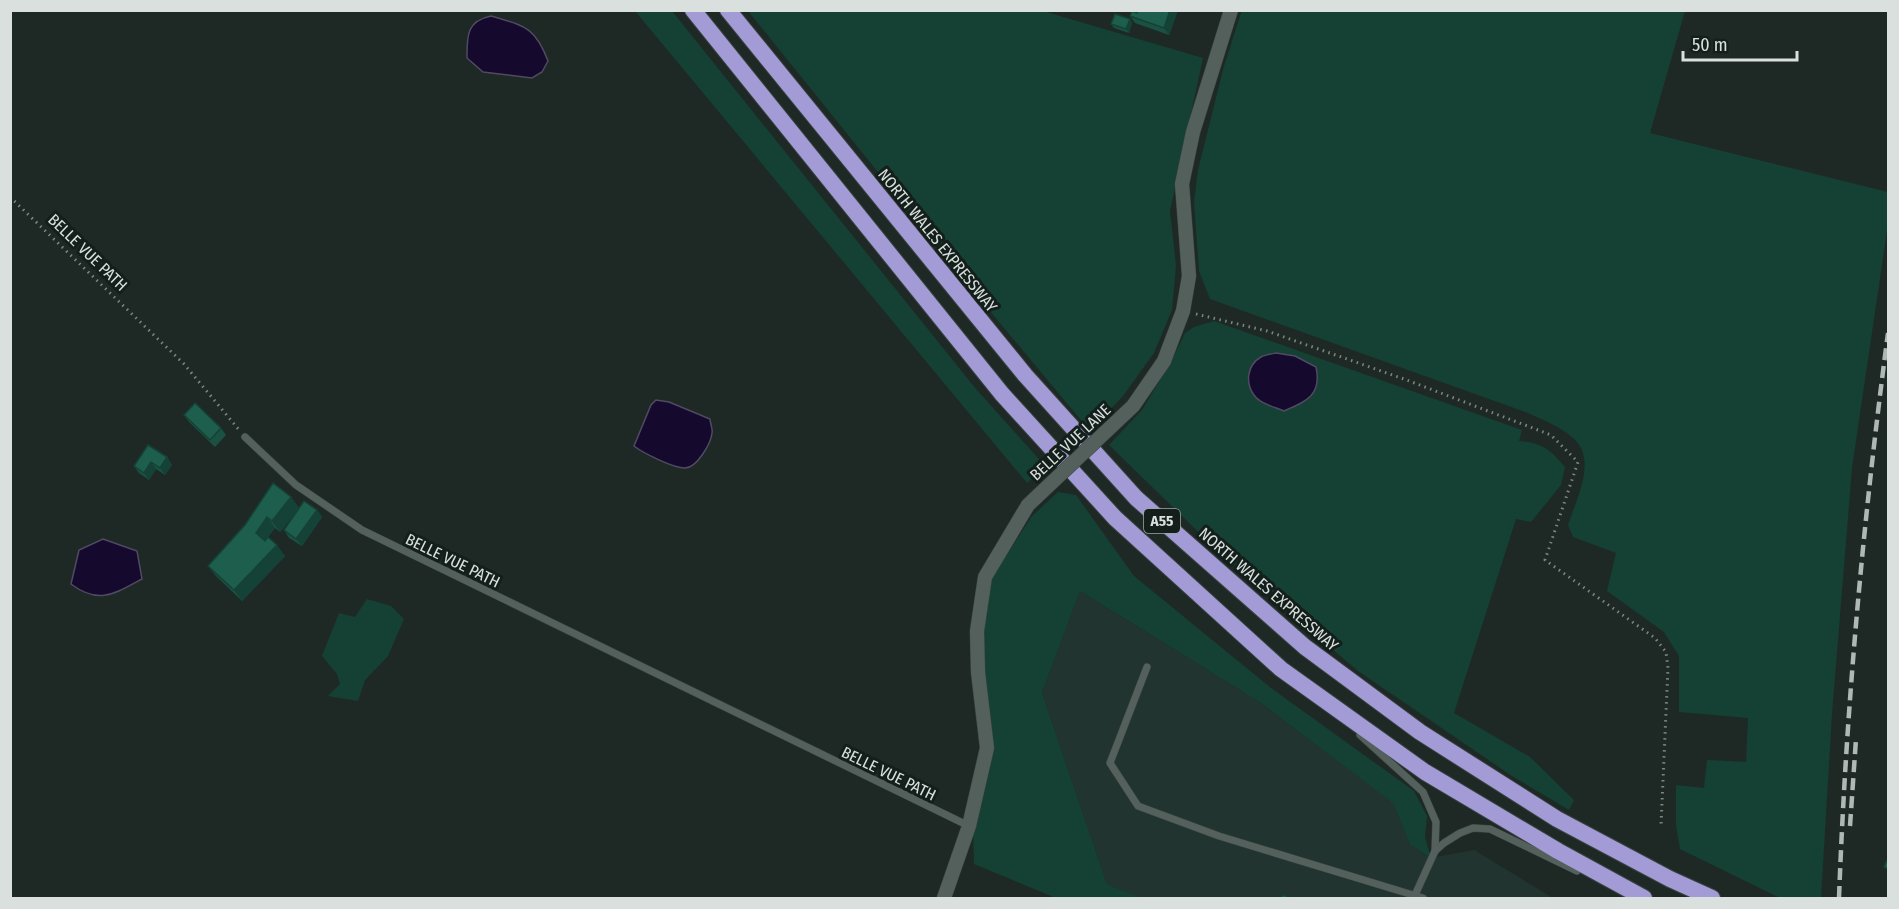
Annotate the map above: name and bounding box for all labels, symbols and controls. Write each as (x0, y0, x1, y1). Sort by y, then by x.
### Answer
scale bar (1683, 24, 1797, 62)
text: 50 m (1692, 34, 1728, 56)
street label: NORTH WALES EXPRESSWAY (874, 165, 1001, 316)
street label: BELLE VUE PATH (44, 210, 131, 295)
street label: BELLE VUE LANE (1026, 400, 1115, 485)
road number: A55 (1144, 509, 1180, 533)
street label: NORTH WALES EXPRESSWAY (1195, 524, 1342, 655)
street label: BELLE VUE PATH (402, 529, 503, 591)
street label: BELLE VUE PATH (838, 742, 939, 804)

